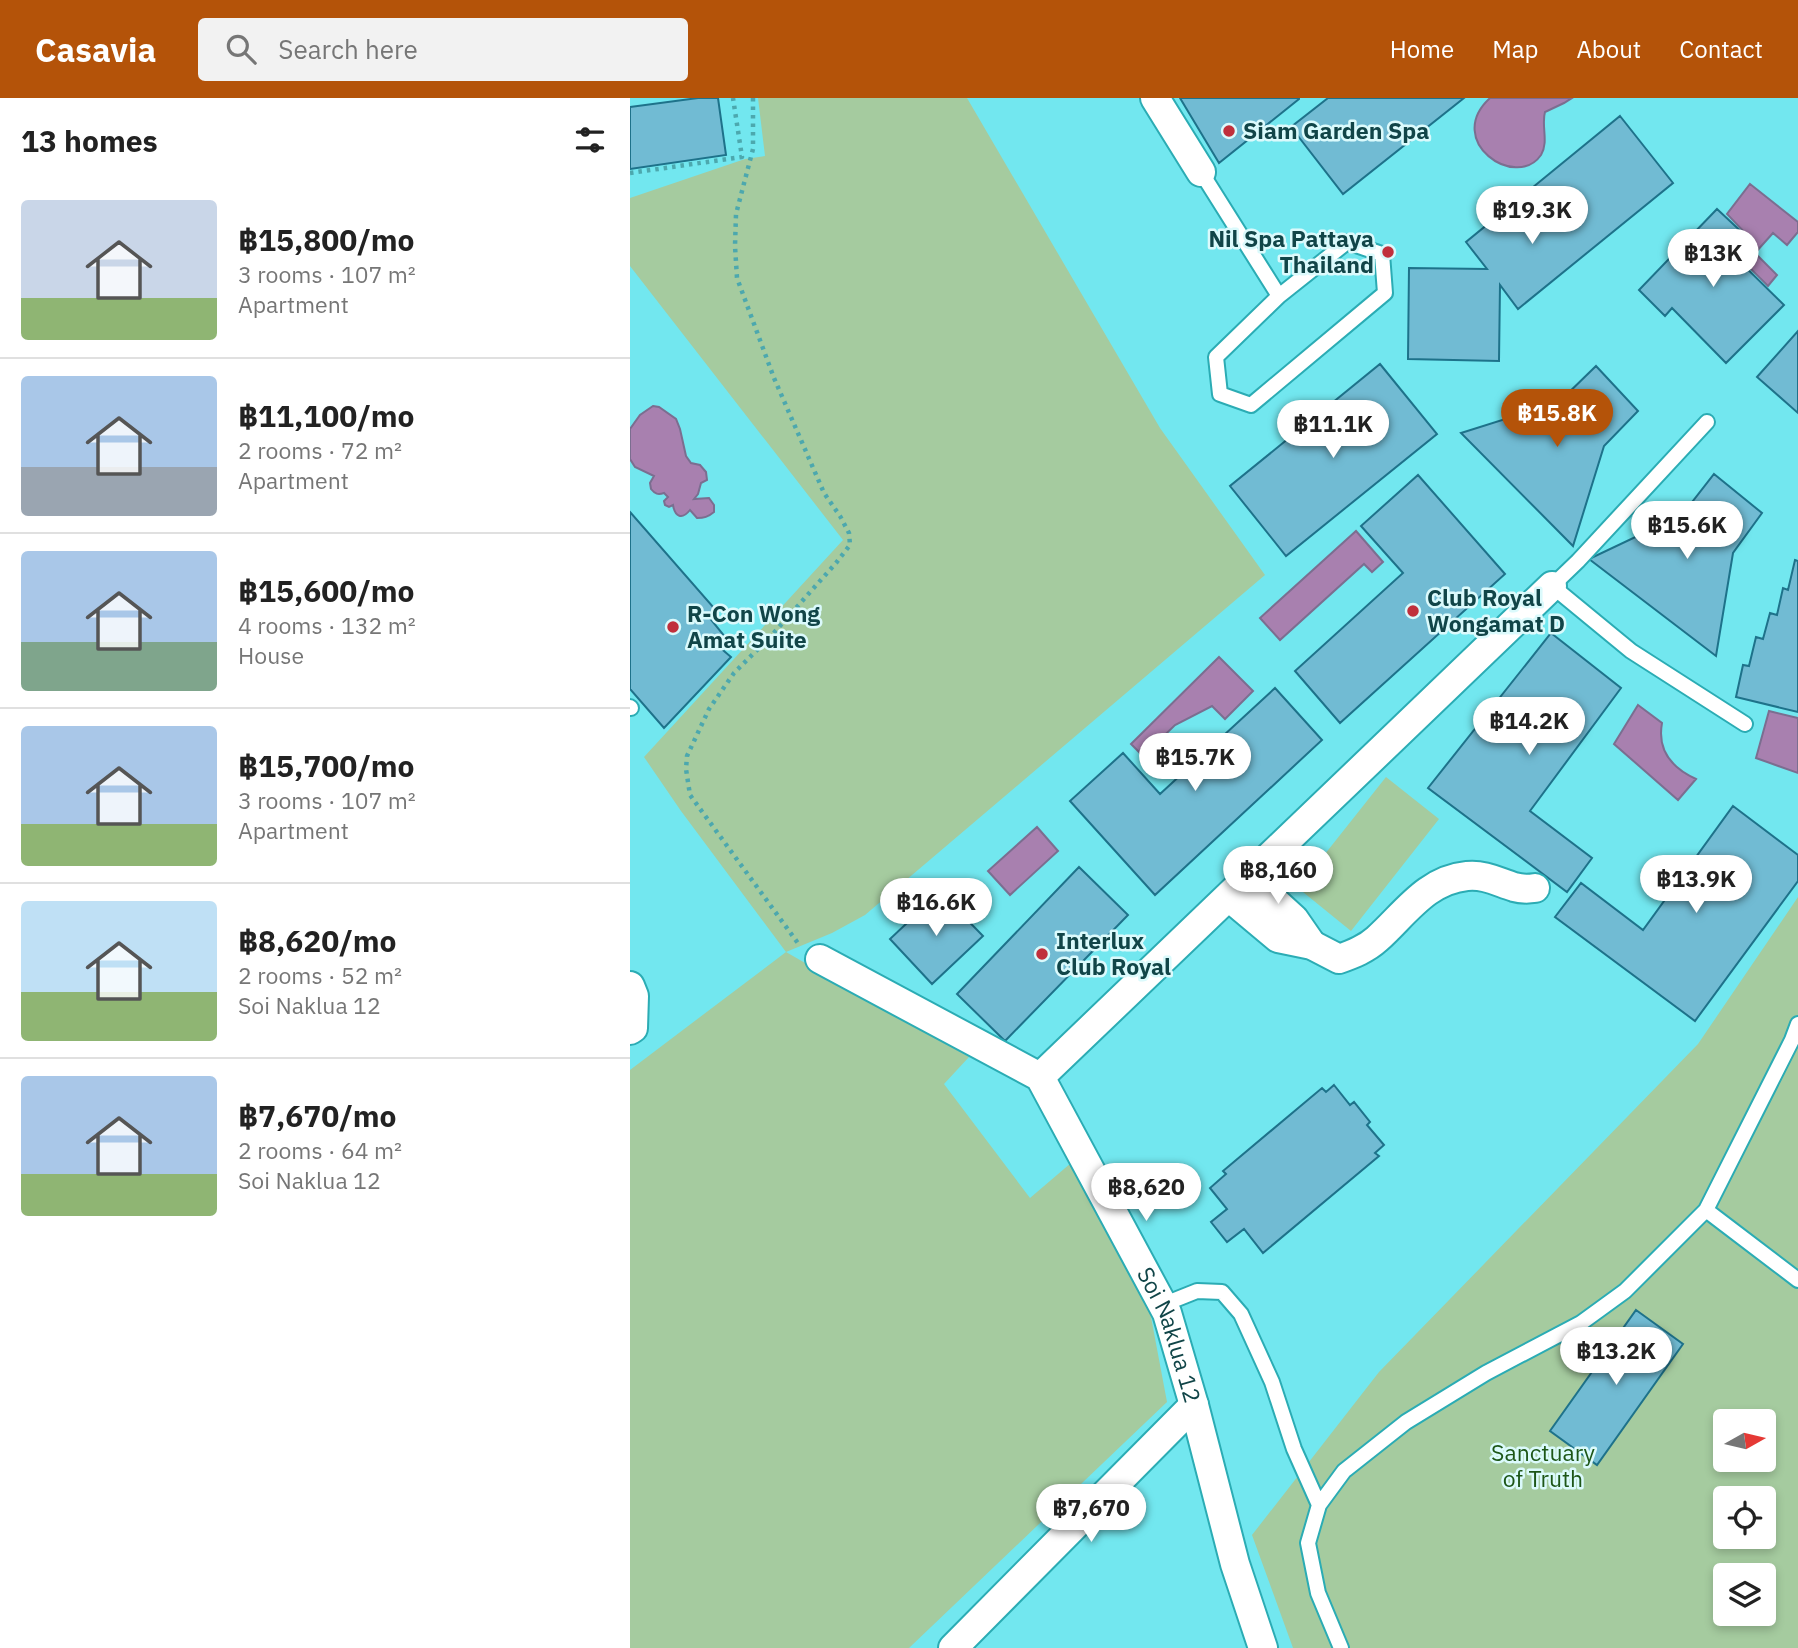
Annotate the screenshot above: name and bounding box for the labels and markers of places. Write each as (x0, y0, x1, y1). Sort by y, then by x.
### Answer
place label: Siam Garden Spa (1243, 115, 1429, 145)
marker: Siam Garden Spa (1221, 123, 1237, 139)
pin: ฿19.3K (1475, 186, 1589, 246)
place label: Nil Spa Pattaya Thailand (1208, 223, 1374, 279)
pin: ฿13K (1672, 230, 1754, 289)
marker: Nil Spa Pattaya Thailand (1380, 244, 1396, 260)
pin: ฿15.8K (1500, 390, 1614, 449)
pin: ฿11.1K (1276, 400, 1390, 460)
pin: ฿15.6K (1630, 502, 1744, 561)
place label: Club Royal Wongamat D (1427, 582, 1565, 638)
place label: R-Con Wong Amat Suite (687, 598, 820, 654)
marker: Club Royal Wongamat D (1405, 603, 1421, 619)
marker: R-Con Wong Amat Suite (665, 619, 681, 635)
pin: ฿14.2K (1472, 698, 1586, 757)
pin: ฿15.7K (1138, 734, 1252, 793)
pin: ฿8,160 (1221, 846, 1335, 906)
pin: ฿13.9K (1639, 856, 1753, 915)
pin: ฿16.6K (879, 878, 993, 938)
place label: Interlux Club Royal (1056, 925, 1171, 981)
marker: Interlux Club Royal (1034, 946, 1050, 962)
pin: ฿8,620 (1089, 1164, 1203, 1223)
pin: ฿13.2K (1559, 1328, 1673, 1387)
pin: ฿7,670 (1034, 1484, 1148, 1544)

